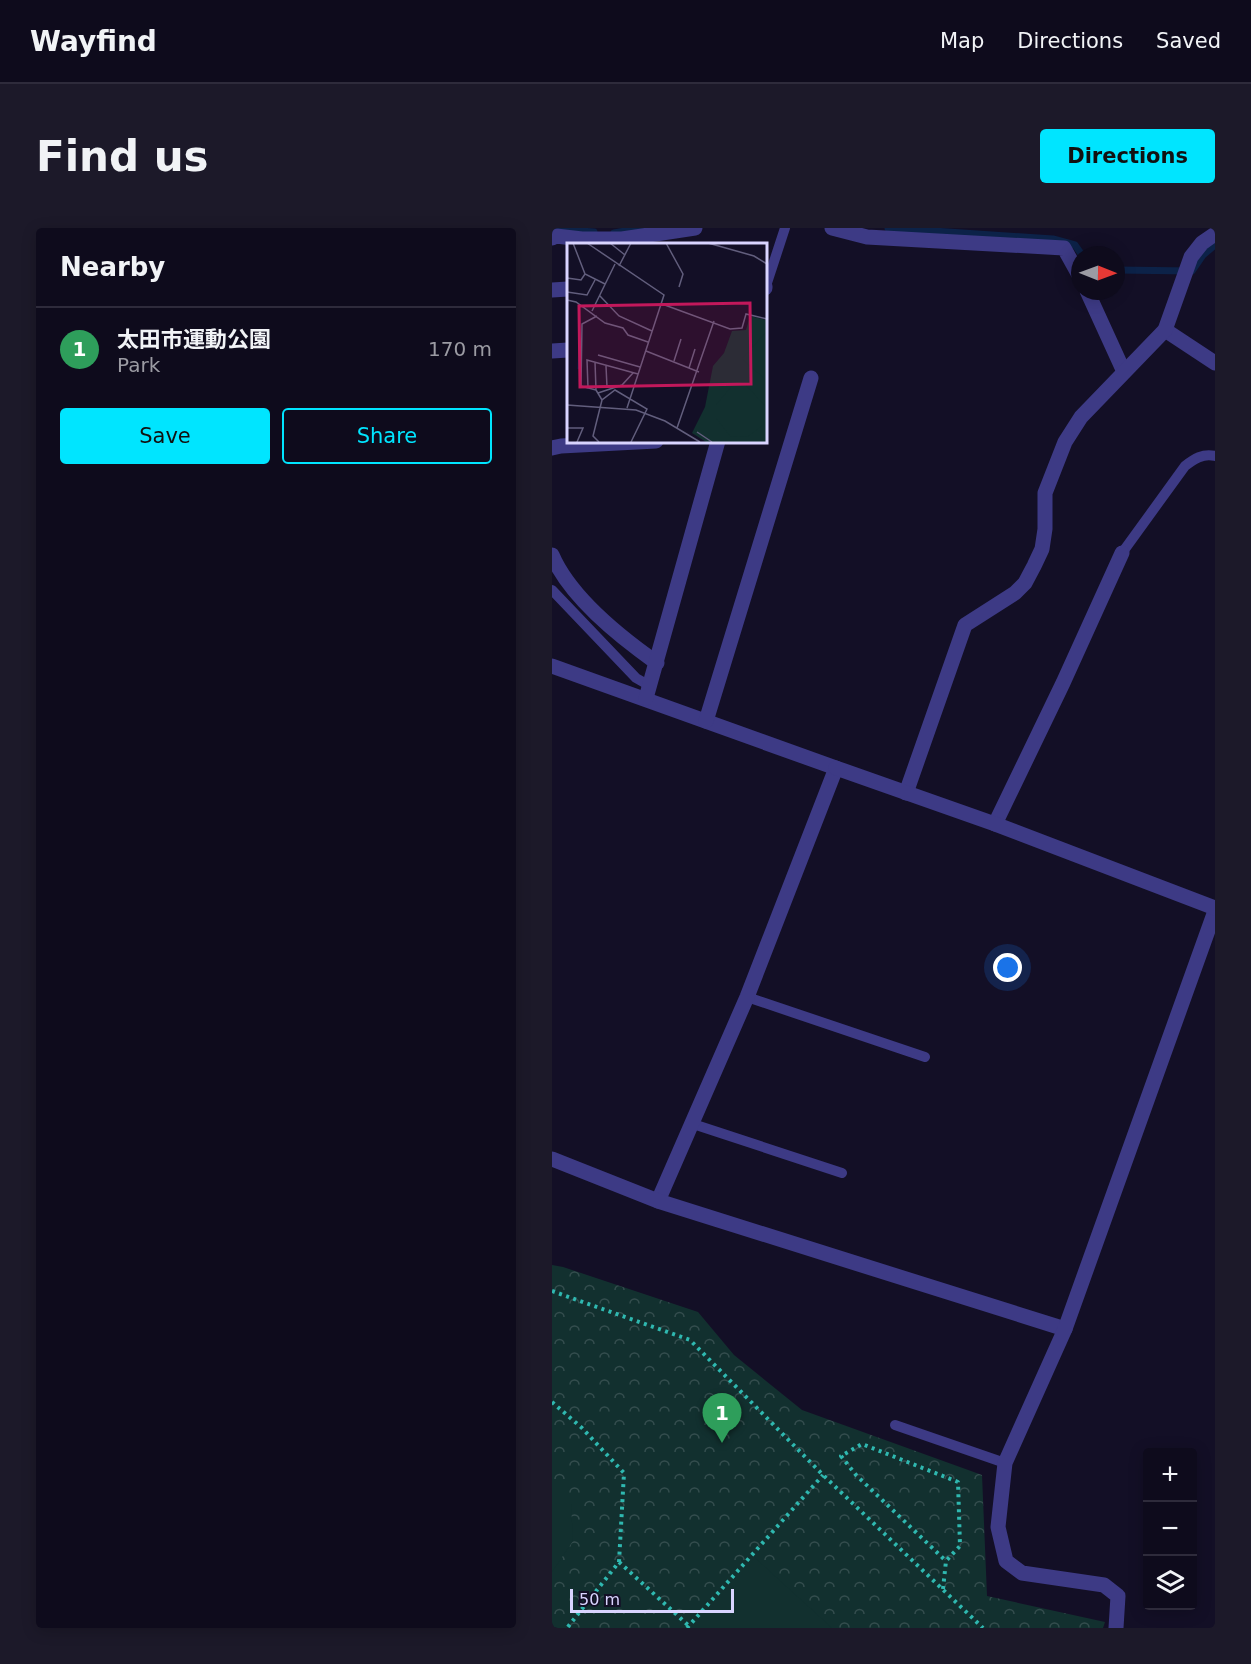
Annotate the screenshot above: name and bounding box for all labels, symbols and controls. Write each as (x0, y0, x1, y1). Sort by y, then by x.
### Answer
text: Wayfind (30, 25, 157, 58)
text: Map (940, 29, 984, 53)
text: Directions (1017, 29, 1123, 53)
text: Saved (1156, 29, 1221, 53)
button: Directions (1040, 129, 1215, 183)
text: Find us (36, 132, 209, 181)
inset map (567, 243, 766, 442)
north arrow (1071, 246, 1125, 300)
text: Nearby (60, 252, 165, 282)
text: 太田市運動公園 (117, 327, 271, 352)
text: 1 (73, 337, 86, 361)
text: 170 m (428, 337, 492, 361)
text: Park (117, 353, 160, 377)
button: Save (60, 408, 270, 464)
button: Share (282, 408, 492, 464)
your location (993, 953, 1022, 982)
pin: 1 (702, 1394, 742, 1443)
map controls (1143, 1448, 1197, 1610)
button: + (1143, 1448, 1197, 1502)
button: − (1143, 1502, 1197, 1556)
button: layers (1143, 1556, 1197, 1610)
scale bar (570, 1586, 734, 1614)
text: 50 m (579, 1590, 620, 1609)

